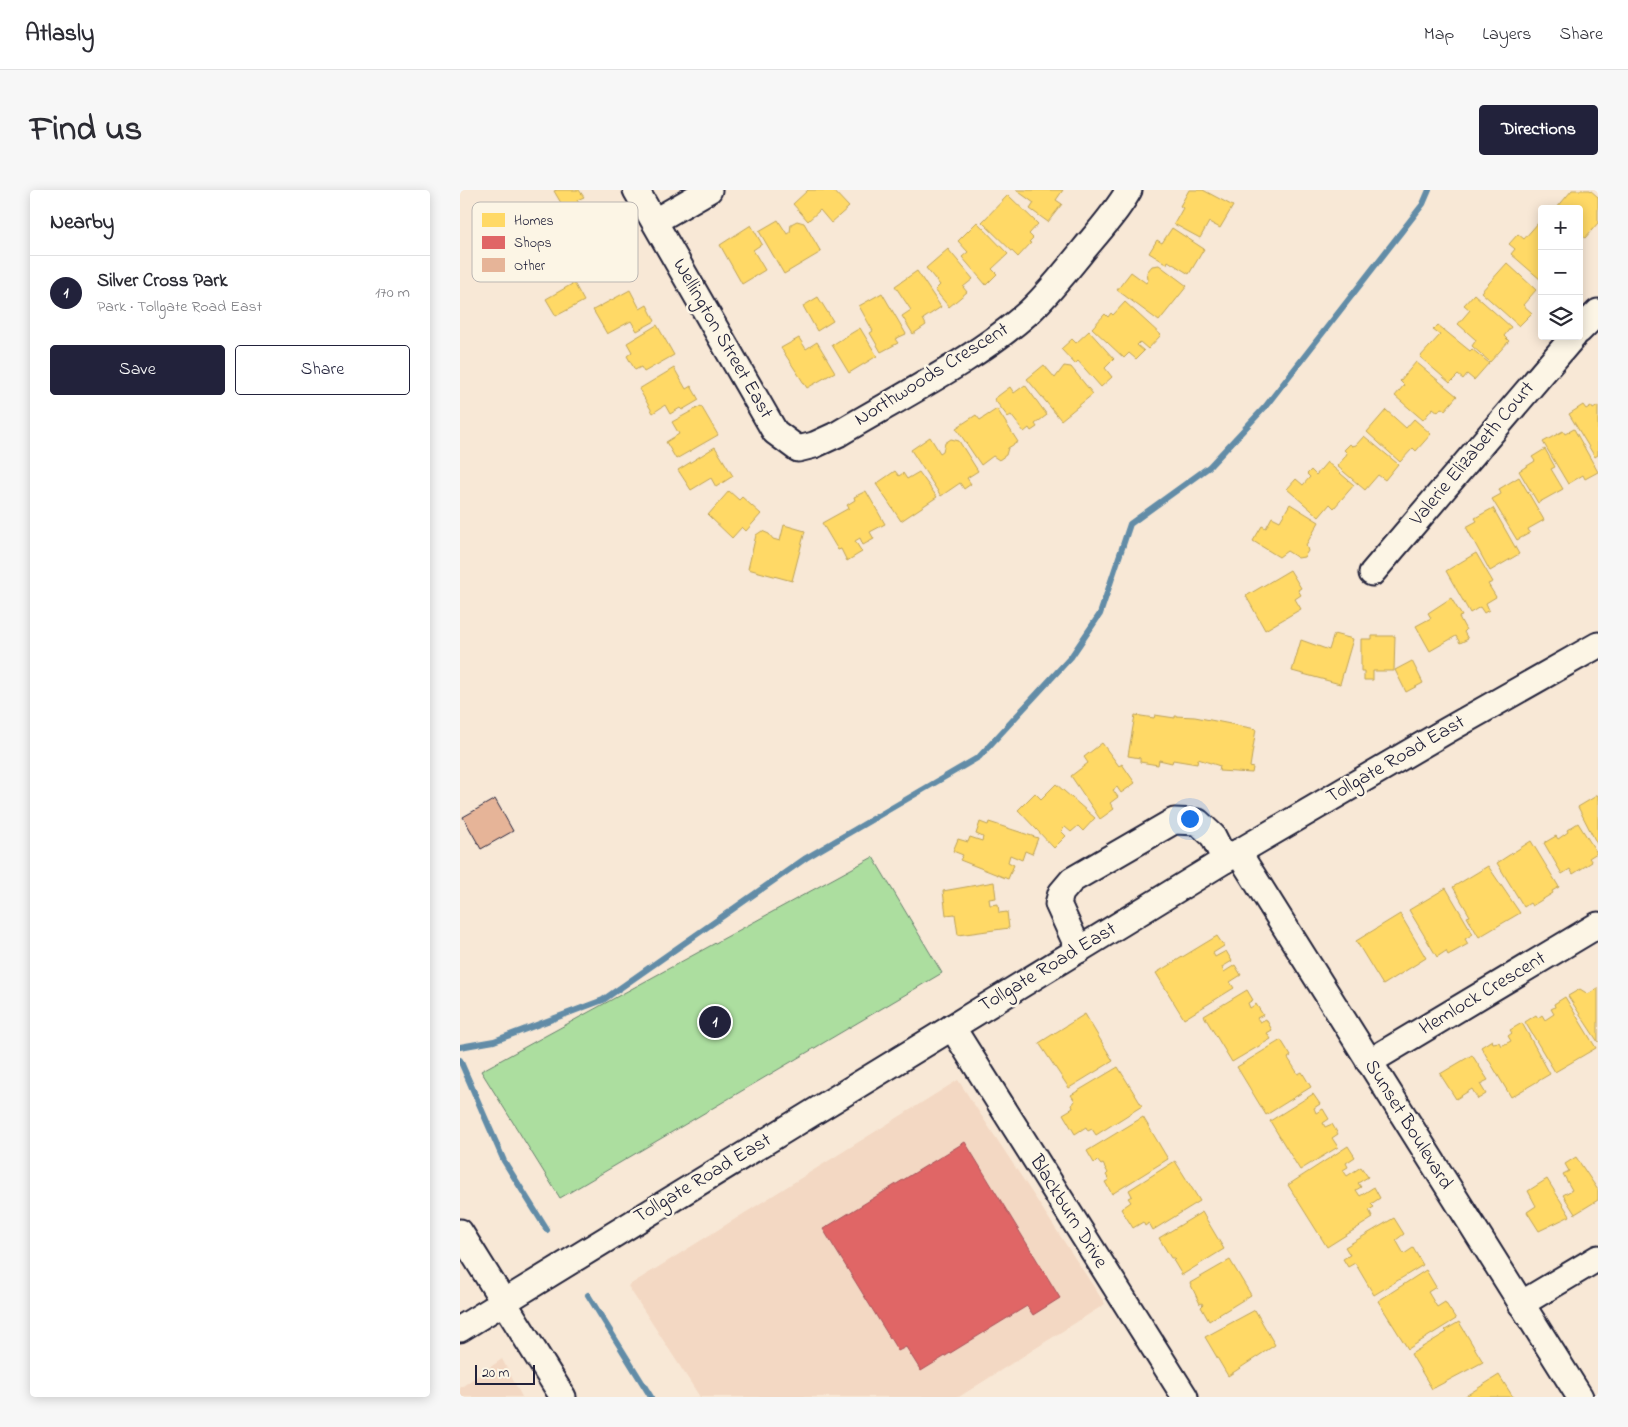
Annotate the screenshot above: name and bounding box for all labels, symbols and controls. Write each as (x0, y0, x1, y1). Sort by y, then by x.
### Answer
text: Atlasly (25, 17, 94, 52)
text: Map (1424, 22, 1454, 48)
text: Layers (1482, 22, 1532, 48)
text: Share (1560, 22, 1603, 48)
text: Find us (30, 105, 142, 156)
button: Directions (1479, 105, 1598, 155)
legend (472, 202, 638, 282)
map controls (1538, 205, 1583, 340)
button: + (1538, 205, 1583, 250)
text: Nearby (50, 208, 114, 238)
text: Homes (514, 211, 554, 232)
text: Shops (514, 233, 552, 254)
button: − (1538, 250, 1583, 295)
street label: Wellington Street East (663, 253, 780, 425)
text: Other (514, 256, 546, 277)
text: Silver Cross Park (97, 268, 228, 295)
text: 1 (63, 281, 69, 305)
text: 170 m (375, 281, 410, 305)
text: Park · Tollgate Road East (97, 295, 262, 319)
button: layers (1538, 295, 1583, 340)
street label: Northwoods Crescent (849, 316, 1015, 434)
button: Save (50, 345, 225, 395)
button: Share (235, 345, 410, 395)
street label: Valerie Elizabeth Court (1403, 375, 1542, 533)
street label: Tollgate Road East (1321, 708, 1472, 812)
your location (1177, 806, 1203, 832)
street label: Tollgate Road East (974, 915, 1123, 1021)
street label: Hemlock Crescent (1414, 945, 1552, 1043)
pin: 1 (699, 1003, 731, 1041)
street label: Sunset Boulevard (1356, 1054, 1460, 1196)
street label: Tollgate Road East (629, 1126, 778, 1232)
street label: Blackburn Drive (1021, 1149, 1114, 1274)
scale bar (475, 1362, 535, 1385)
text: 20 m (482, 1363, 509, 1384)

